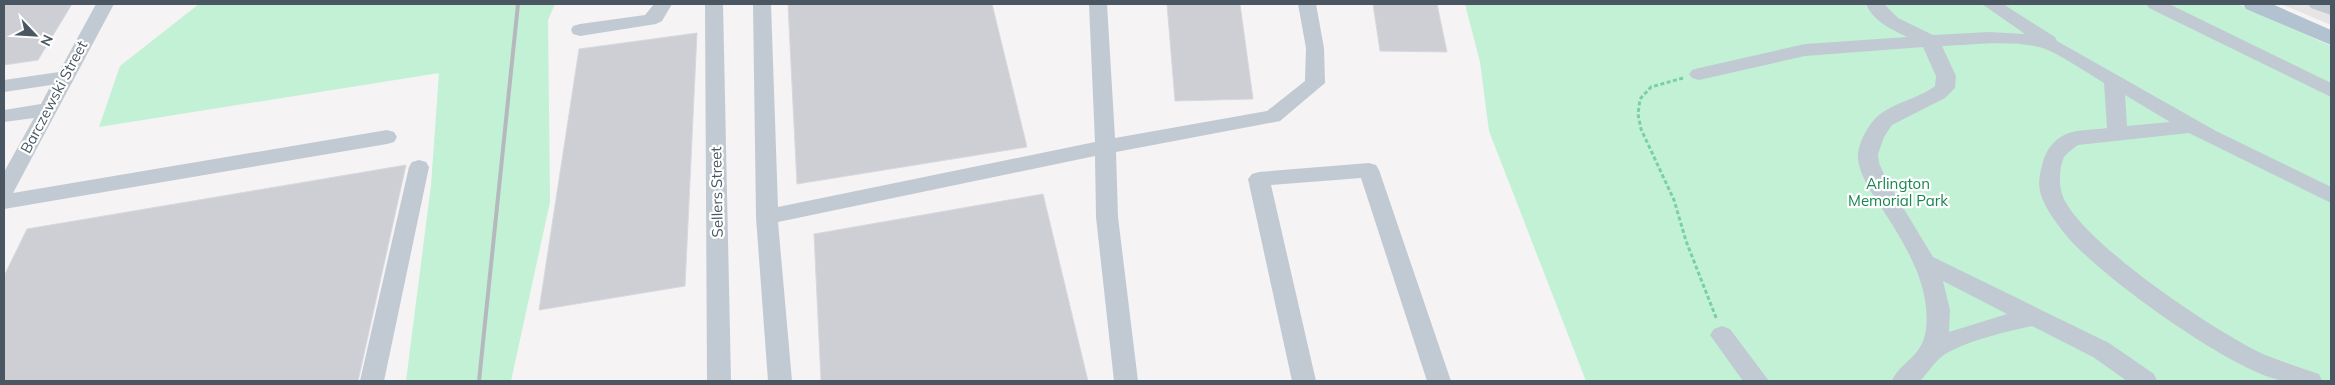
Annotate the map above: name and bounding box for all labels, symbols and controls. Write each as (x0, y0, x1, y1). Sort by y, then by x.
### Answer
north arrow (10, 10, 60, 60)
text: N (36, 32, 57, 49)
street label: Barczewski Street (16, 37, 91, 156)
street label: Sellers Street (706, 146, 727, 238)
park label: Arlington Memorial Park (1848, 174, 1948, 210)

